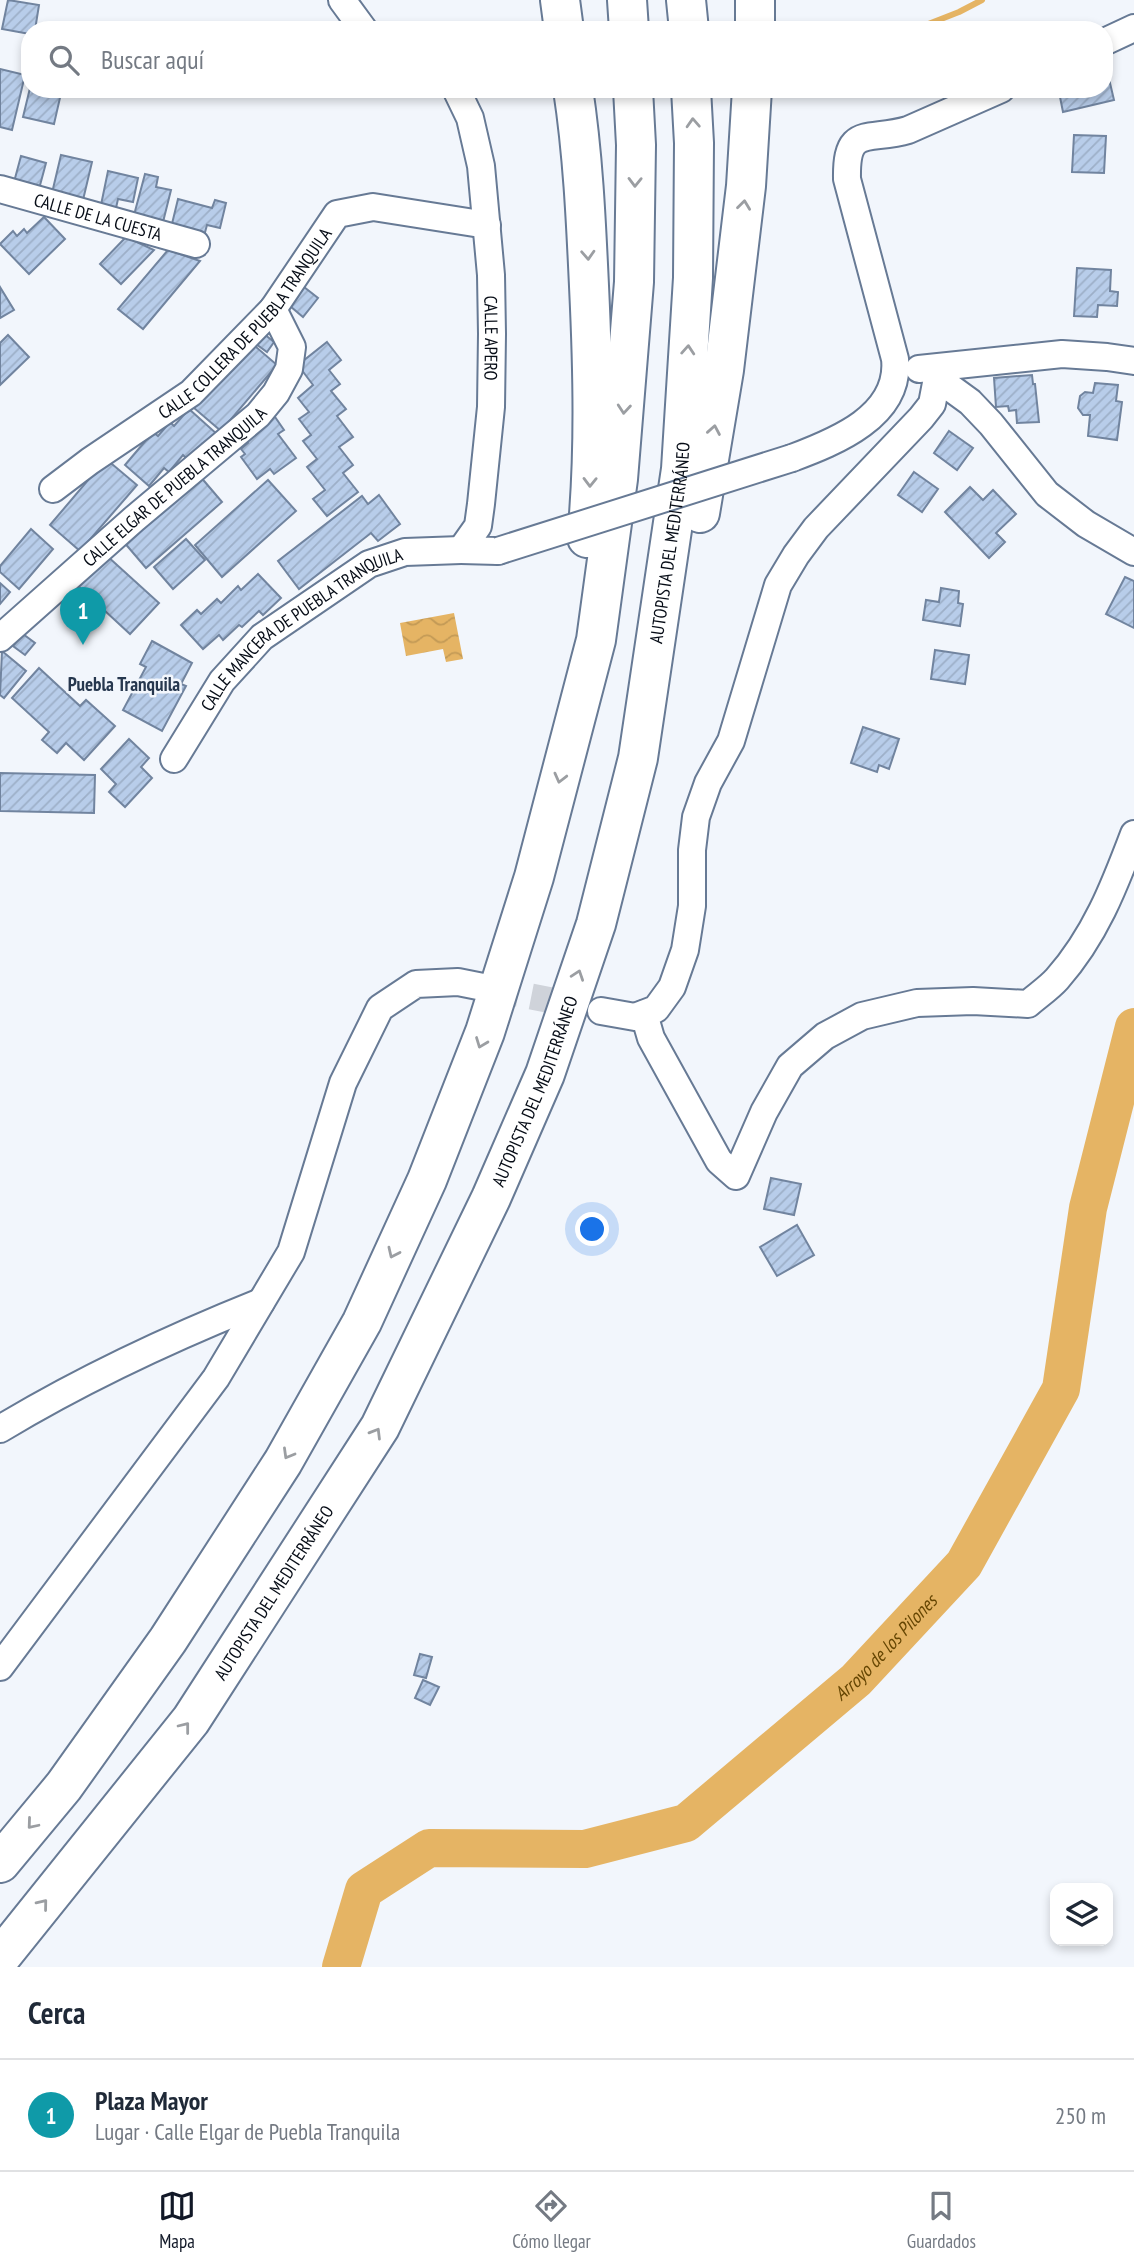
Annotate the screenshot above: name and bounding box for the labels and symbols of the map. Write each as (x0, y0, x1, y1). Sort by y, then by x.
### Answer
one-way arrow (685, 117, 700, 128)
one-way arrow (627, 177, 643, 188)
street label: CALLE DE LA CUESTA (32, 188, 165, 246)
one-way arrow (736, 199, 751, 211)
street label: CALLE COLLERA DE PUEBLA TRANQUILA (153, 223, 336, 424)
one-way arrow (580, 250, 595, 261)
street label: CALLE APERO (480, 296, 504, 381)
one-way arrow (681, 345, 696, 356)
street label: CALLE ELGAR DE PUEBLA TRANQUILA (77, 402, 272, 571)
one-way arrow (617, 404, 632, 415)
one-way arrow (706, 424, 721, 436)
street label: AUTOPISTA DEL MEDITERRÁNEO (644, 441, 694, 645)
one-way arrow (582, 477, 598, 488)
street label: CALLE MANCERA DE PUEBLA TRANQUILA (195, 542, 406, 715)
pin: 1 (60, 587, 106, 645)
district label: Puebla Tranquila (68, 672, 180, 696)
one-way arrow (554, 772, 568, 784)
one-way arrow (570, 969, 584, 981)
street label: AUTOPISTA DEL MEDITERRÁNEO (486, 993, 582, 1190)
one-way arrow (475, 1036, 489, 1048)
your location (575, 1212, 609, 1246)
one-way arrow (387, 1246, 401, 1258)
one-way arrow (367, 1428, 380, 1441)
one-way arrow (283, 1447, 296, 1459)
street label: AUTOPISTA DEL MEDITERRÁNEO (209, 1501, 338, 1684)
water label: Arroyo de los Pilones (829, 1588, 943, 1705)
one-way arrow (177, 1722, 190, 1735)
one-way arrow (28, 1816, 40, 1829)
one-way arrow (35, 1900, 47, 1913)

